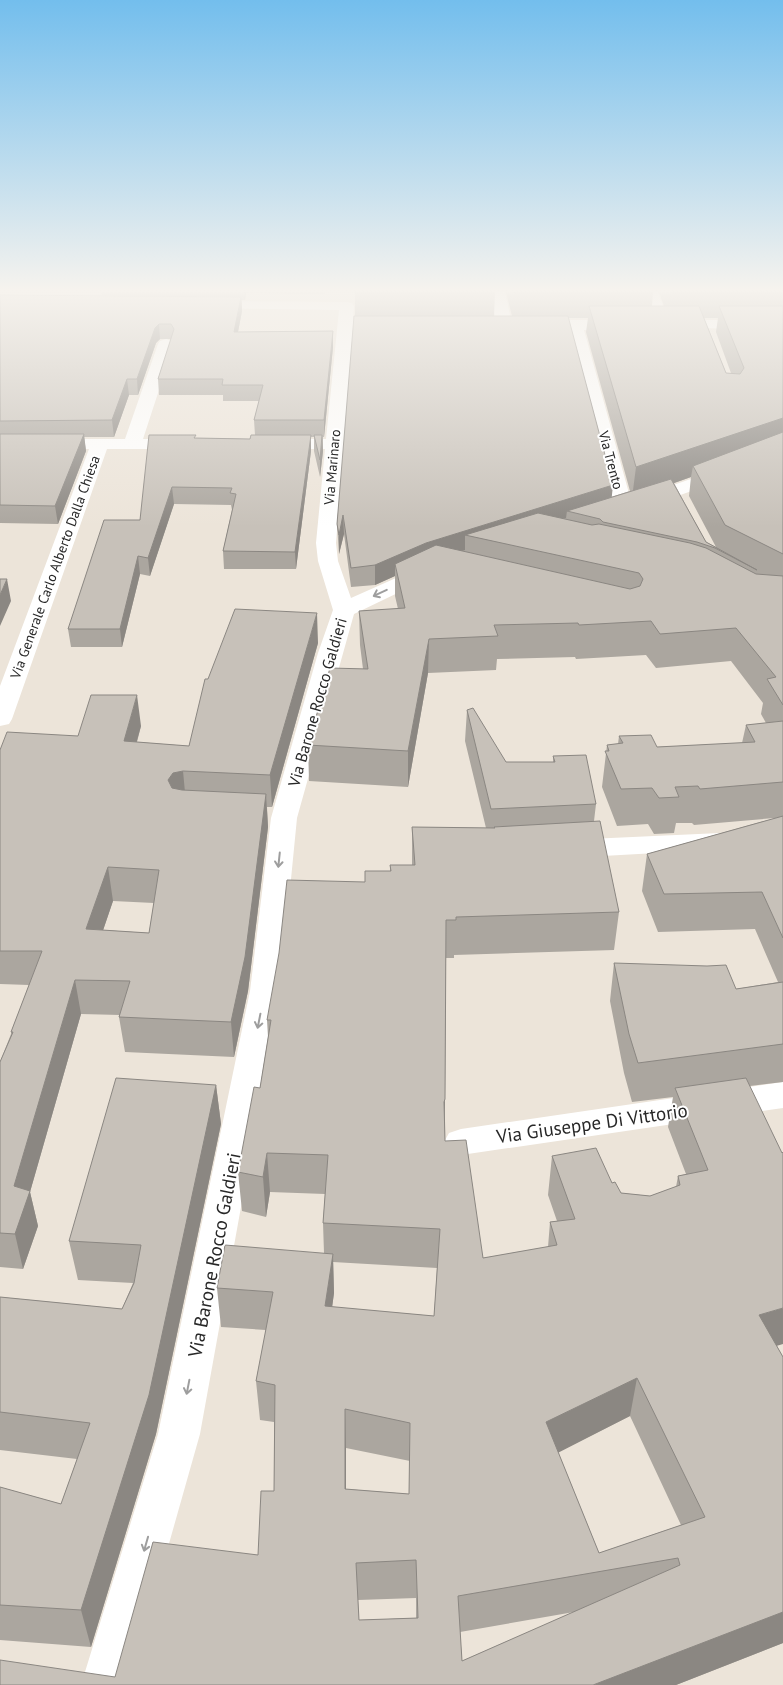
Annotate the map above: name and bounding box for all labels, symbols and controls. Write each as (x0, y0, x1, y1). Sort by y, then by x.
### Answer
street label: Via Marinaro (320, 428, 344, 507)
street label: Via Trento (594, 428, 627, 491)
street label: Via Generale Carlo Alberto Dalla Chiesa (6, 453, 104, 682)
one-way arrow (372, 589, 387, 599)
street label: Via Barone Rocco Galdieri (283, 615, 351, 790)
one-way arrow (275, 852, 284, 868)
one-way arrow (254, 1013, 264, 1029)
street label: Via Giuseppe Di Vittorio (494, 1098, 689, 1148)
street label: Via Barone Rocco Galdieri (182, 1151, 246, 1360)
one-way arrow (182, 1378, 192, 1394)
one-way arrow (141, 1535, 151, 1551)

